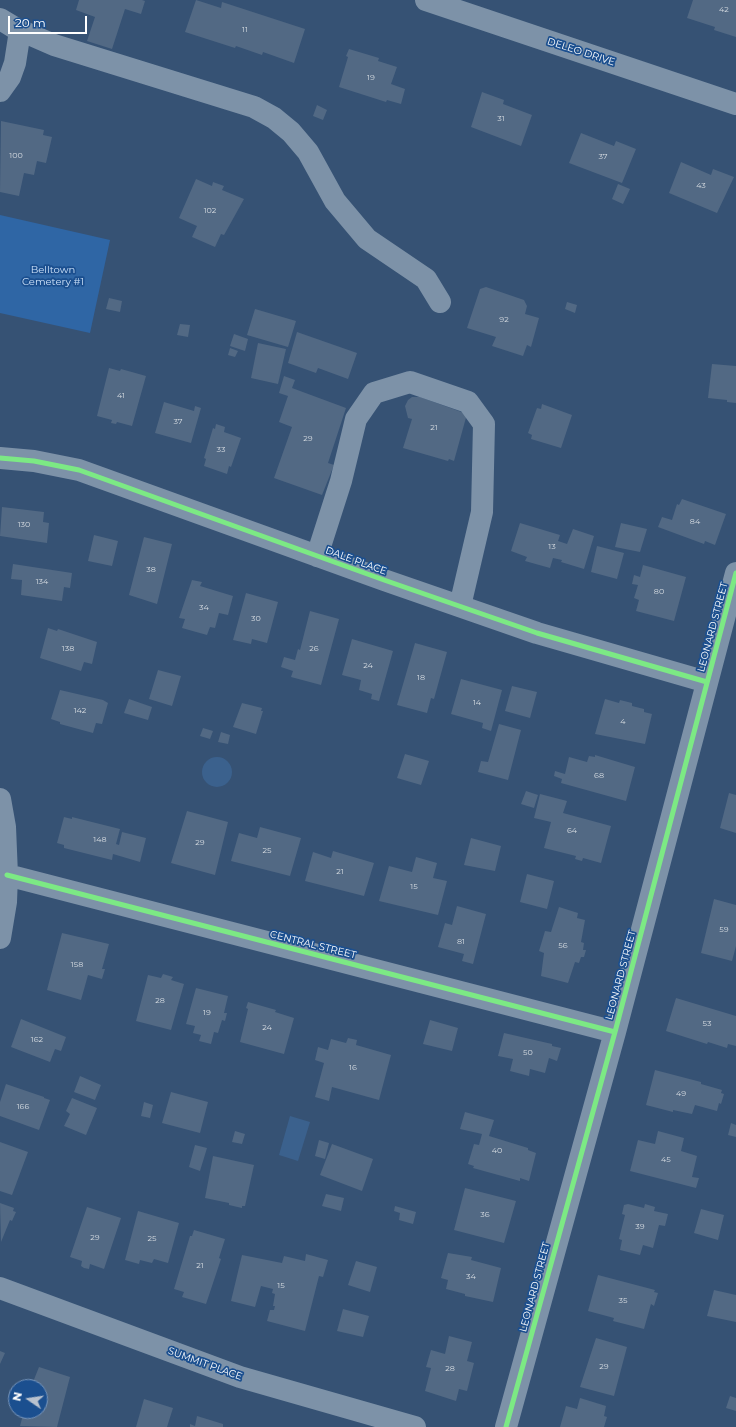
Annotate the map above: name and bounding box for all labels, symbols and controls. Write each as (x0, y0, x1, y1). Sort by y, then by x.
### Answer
house number: 42 (719, 5, 729, 15)
scale bar (10, 8, 89, 34)
text: 20 m (15, 15, 46, 30)
house number: 11 (242, 25, 248, 35)
street label: DELEO DRIVE (546, 35, 616, 69)
house number: 19 (367, 73, 375, 83)
house number: 31 (497, 114, 505, 124)
house number: 100 (9, 151, 23, 161)
house number: 37 (598, 152, 608, 162)
house number: 43 (696, 181, 706, 191)
house number: 102 (204, 206, 216, 216)
park label: Belltown Cemetery #1 (22, 264, 84, 288)
house number: 92 (499, 315, 509, 325)
house number: 41 (117, 391, 125, 401)
house number: 37 (173, 417, 183, 427)
house number: 21 (430, 423, 438, 433)
house number: 29 (303, 434, 313, 444)
house number: 33 (217, 445, 225, 455)
house number: 84 (690, 517, 700, 527)
house number: 130 (18, 520, 30, 530)
house number: 13 (548, 542, 556, 552)
street label: DALE PLACE (324, 544, 388, 578)
house number: 38 (146, 565, 156, 575)
house number: 134 (36, 577, 48, 587)
street label: LEONARD STREET (695, 581, 731, 673)
house number: 80 (654, 587, 664, 597)
house number: 34 (199, 603, 209, 613)
house number: 30 (251, 614, 261, 624)
house number: 138 (62, 644, 74, 654)
house number: 26 (309, 644, 319, 654)
house number: 24 (363, 661, 373, 671)
house number: 18 (417, 673, 425, 683)
house number: 14 (473, 698, 481, 708)
house number: 142 (74, 706, 86, 716)
house number: 4 (620, 717, 626, 727)
house number: 68 (594, 771, 604, 781)
house number: 64 (567, 826, 577, 836)
house number: 148 (93, 835, 107, 845)
house number: 29 (195, 838, 205, 848)
house number: 25 (262, 846, 272, 856)
house number: 21 (336, 867, 344, 877)
house number: 15 (410, 882, 418, 892)
house number: 59 (719, 925, 729, 935)
street label: CENTRAL STREET (269, 928, 357, 962)
street label: LEONARD STREET (603, 929, 639, 1021)
house number: 81 (457, 937, 465, 947)
house number: 56 (558, 941, 568, 951)
house number: 158 (71, 960, 83, 970)
house number: 28 (155, 996, 165, 1006)
house number: 19 (203, 1008, 211, 1018)
house number: 53 (703, 1019, 711, 1029)
house number: 24 (262, 1023, 272, 1033)
house number: 162 (31, 1035, 43, 1045)
house number: 50 (523, 1048, 533, 1058)
house number: 16 (349, 1063, 357, 1073)
house number: 49 (676, 1089, 686, 1099)
house number: 166 (17, 1102, 29, 1112)
house number: 40 (492, 1146, 502, 1156)
house number: 45 (661, 1155, 671, 1165)
house number: 36 (480, 1210, 490, 1220)
house number: 39 (635, 1222, 645, 1232)
house number: 29 (90, 1233, 100, 1243)
house number: 25 (147, 1234, 157, 1244)
street label: LEONARD STREET (517, 1241, 553, 1333)
house number: 21 (196, 1261, 204, 1271)
house number: 34 (466, 1272, 476, 1282)
house number: 15 (277, 1281, 285, 1291)
house number: 35 (619, 1296, 627, 1306)
street label: SUMMIT PLACE (166, 1345, 244, 1383)
house number: 29 (599, 1362, 609, 1372)
house number: 28 (445, 1364, 455, 1374)
north arrow (8, 1379, 48, 1419)
text: N (9, 1391, 25, 1402)

